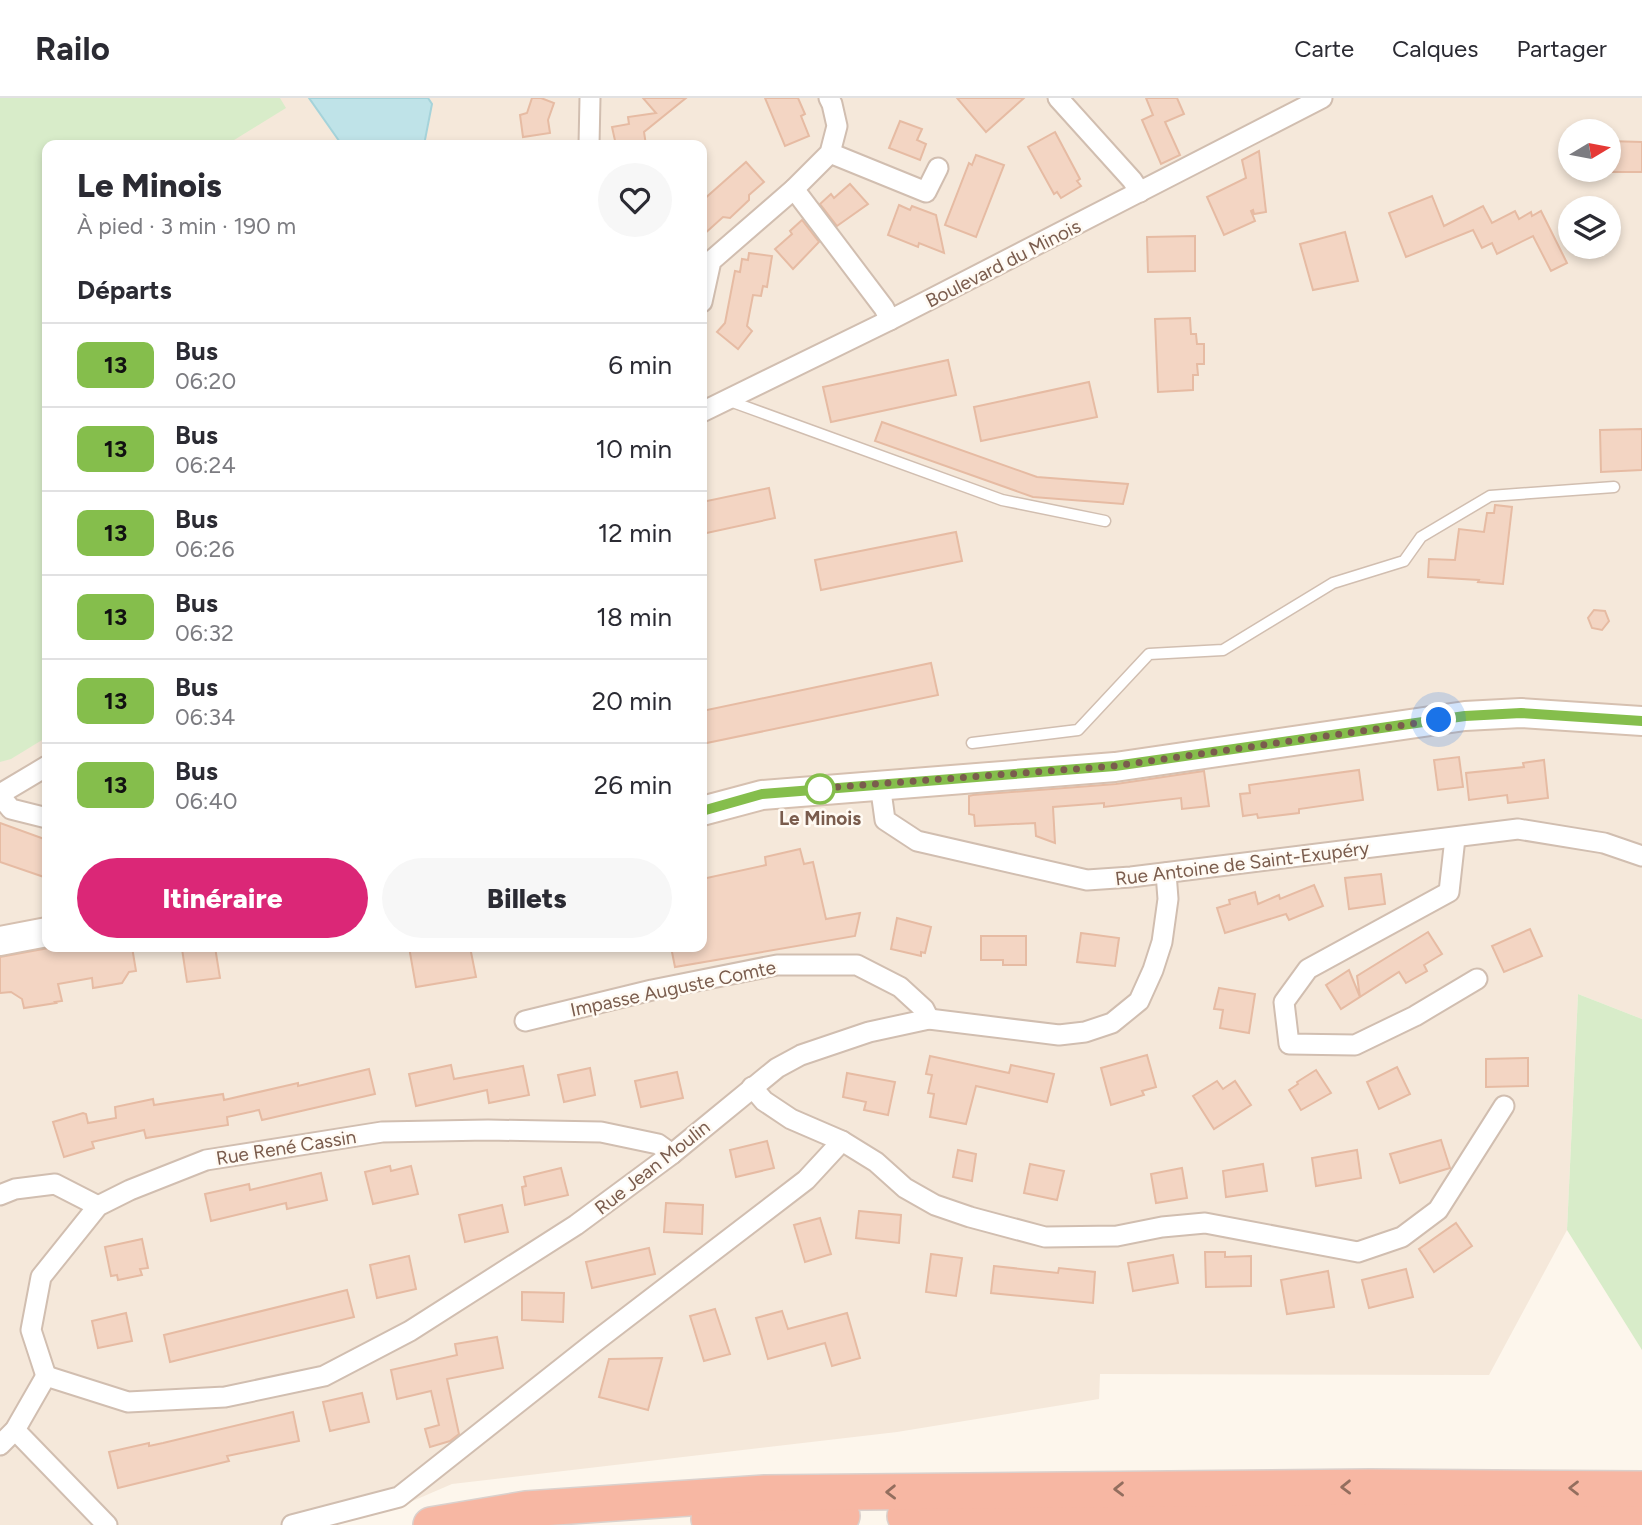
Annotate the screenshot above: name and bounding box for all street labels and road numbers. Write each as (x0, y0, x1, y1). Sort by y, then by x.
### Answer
street label: Boulevard du Minois (922, 214, 1085, 312)
street label: Rue Antoine de Saint-Exupéry (1114, 836, 1370, 891)
street label: Impasse Auguste Comte (568, 955, 778, 1022)
street label: Rue Jean Moulin (590, 1115, 714, 1219)
street label: Rue René Cassin (214, 1125, 358, 1170)

